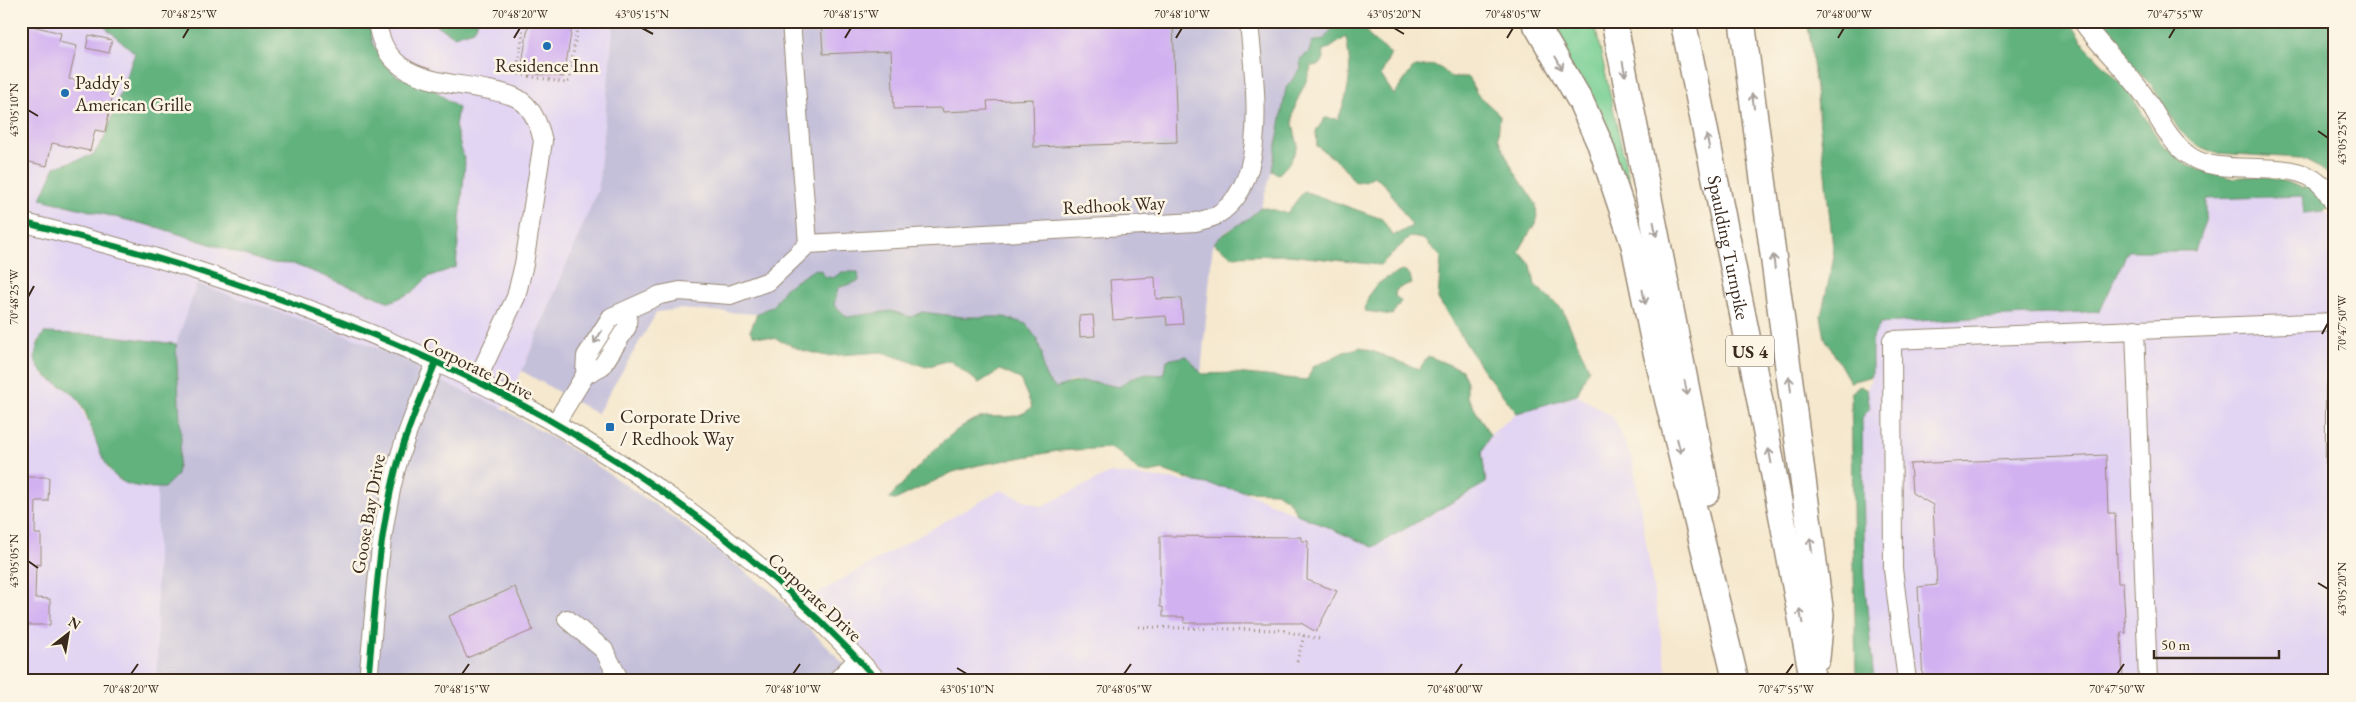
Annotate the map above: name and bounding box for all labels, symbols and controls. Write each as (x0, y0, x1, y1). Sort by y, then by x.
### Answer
text: 70°48'25"W (161, 6, 218, 22)
text: 70°48'20"W (492, 6, 549, 22)
text: 43°05'15"N (615, 6, 669, 22)
text: 70°48'15"W (823, 6, 880, 22)
text: 70°48'10"W (1154, 6, 1211, 22)
text: 43°05'20"N (1367, 6, 1421, 22)
text: 70°48'05"W (1485, 6, 1542, 22)
text: 70°48'00"W (1816, 6, 1873, 22)
text: 70°47'55"W (2147, 6, 2204, 22)
marker: Residence Inn (541, 40, 553, 52)
place label: Residence Inn (495, 53, 599, 78)
one-way arrow (1555, 55, 1565, 69)
one-way arrow (1620, 61, 1629, 77)
place label: Paddy's American Grille (74, 70, 192, 117)
text: 43°05'10"N (6, 83, 22, 137)
marker: Paddy's American Grille (59, 87, 71, 99)
one-way arrow (1747, 94, 1757, 110)
text: 43°05'25"N (2334, 111, 2350, 165)
one-way arrow (1703, 135, 1712, 151)
street label: Spaulding Turnpike (1702, 173, 1756, 322)
street label: Redhook Way (1062, 190, 1167, 220)
one-way arrow (1651, 220, 1661, 236)
one-way arrow (1769, 255, 1779, 271)
text: 70°48'25"W (6, 268, 22, 325)
one-way arrow (1640, 288, 1650, 304)
text: 70°47'50"W (2334, 294, 2350, 351)
one-way arrow (593, 329, 603, 343)
street label: Corporate Drive (419, 330, 537, 406)
road number: US 4 (1726, 336, 1774, 366)
one-way arrow (1784, 377, 1794, 393)
one-way arrow (1682, 380, 1692, 396)
place label: Corporate Drive / Redhook Way (620, 404, 740, 451)
marker: Corporate Drive / Redhook Way (604, 421, 616, 433)
one-way arrow (1675, 437, 1684, 453)
one-way arrow (1765, 448, 1775, 464)
street label: Goose Bay Drive (345, 452, 391, 576)
text: 43°05'05"N (6, 534, 22, 588)
one-way arrow (1805, 538, 1815, 554)
street label: Corporate Drive (763, 547, 867, 647)
text: 43°05'20"N (2334, 562, 2350, 616)
one-way arrow (1795, 608, 1805, 624)
north arrow (42, 610, 92, 660)
text: N (65, 612, 85, 634)
scale bar (2154, 627, 2278, 659)
text: 50 m (2161, 635, 2190, 654)
text: 70°48'20"W (103, 681, 160, 697)
text: 70°48'15"W (434, 681, 491, 697)
text: 70°48'10"W (765, 681, 822, 697)
text: 43°05'10"N (940, 681, 994, 697)
text: 70°48'05"W (1096, 681, 1153, 697)
text: 70°48'00"W (1427, 681, 1484, 697)
text: 70°47'55"W (1758, 681, 1815, 697)
text: 70°47'50"W (2089, 681, 2146, 697)

